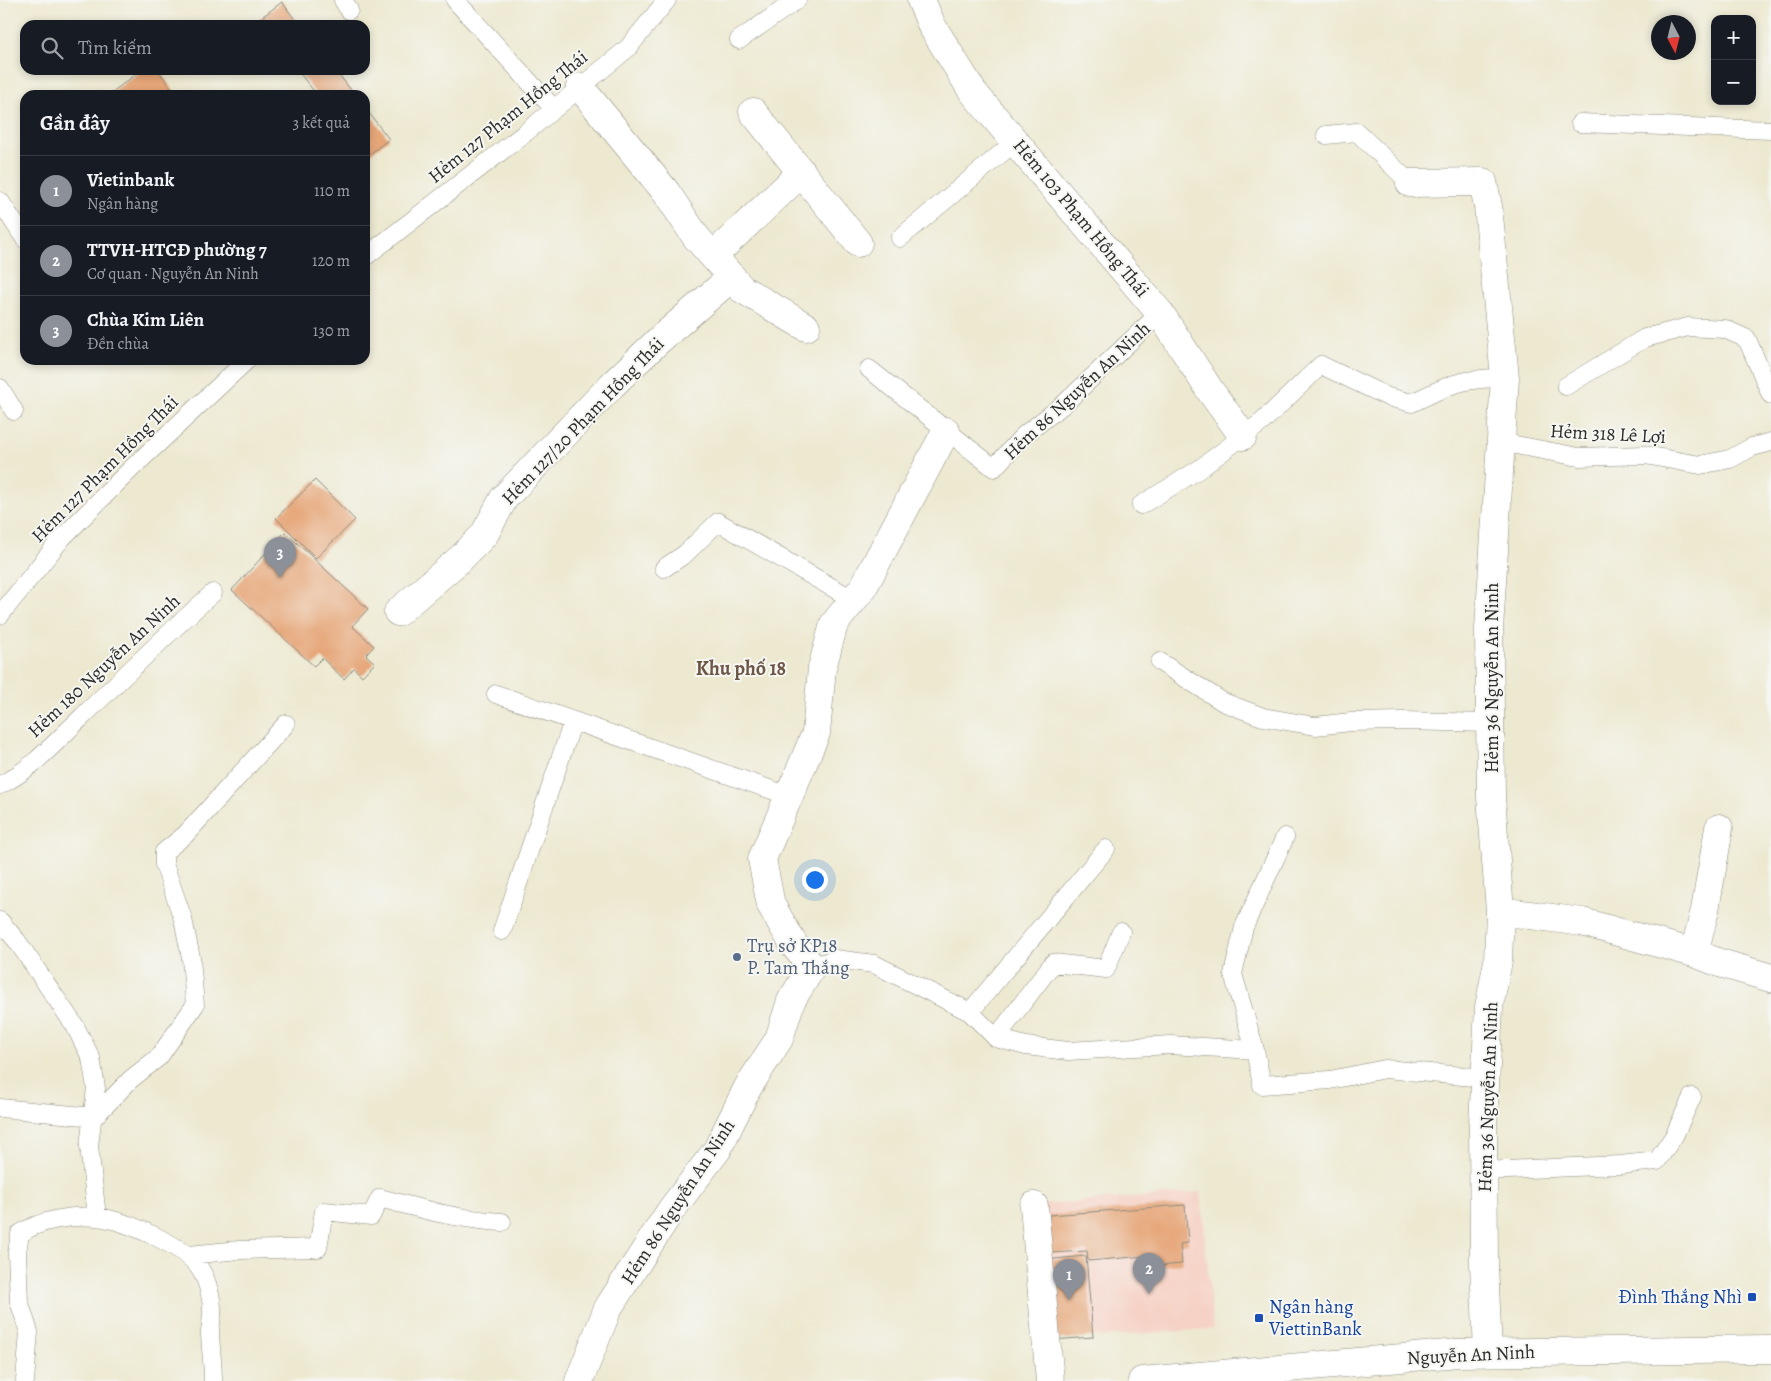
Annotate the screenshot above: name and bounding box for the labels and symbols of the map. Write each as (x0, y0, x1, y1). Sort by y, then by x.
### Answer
north arrow (1651, 15, 1696, 60)
street label: Hẻm 127 Phạm Hồng Thái (423, 44, 593, 190)
street label: Hẻm 103 Phạm Hồng Thái (1007, 133, 1155, 303)
street label: Hẻm 86 Nguyễn An Ninh (998, 316, 1156, 466)
street label: Hẻm 127/20 Phạm Hồng Thái (496, 331, 670, 511)
street label: Hẻm 127 Phạm Hồng Thái (26, 390, 184, 548)
street label: Hẻm 318 Lê Lợi (1549, 418, 1667, 450)
pin: 3 (264, 537, 296, 578)
street label: Hẻm 36 Nguyễn An Ninh (1479, 583, 1505, 773)
street label: Hẻm 180 Nguyễn An Ninh (22, 588, 186, 744)
district label: Khu phố 18 (696, 655, 786, 682)
your location (802, 867, 828, 893)
place label: Trụ sở KP18 P. Tam Thắng (747, 933, 850, 981)
marker: Trụ sở KP18 P. Tam Thắng (731, 951, 743, 963)
street label: Hẻm 36 Nguyễn An Ninh (1472, 1001, 1504, 1193)
street label: Hẻm 86 Nguyễn An Ninh (615, 1114, 741, 1290)
pin: 2 (1133, 1253, 1165, 1294)
pin: 1 (1053, 1259, 1085, 1300)
place label: Đình Thắng Nhì (1618, 1284, 1742, 1310)
marker: Đình Thắng Nhì (1746, 1291, 1758, 1303)
place label: Ngân hàng ViettinBank (1268, 1294, 1362, 1342)
marker: Ngân hàng ViettinBank (1253, 1312, 1265, 1324)
street label: Nguyễn An Ninh (1406, 1339, 1536, 1371)

